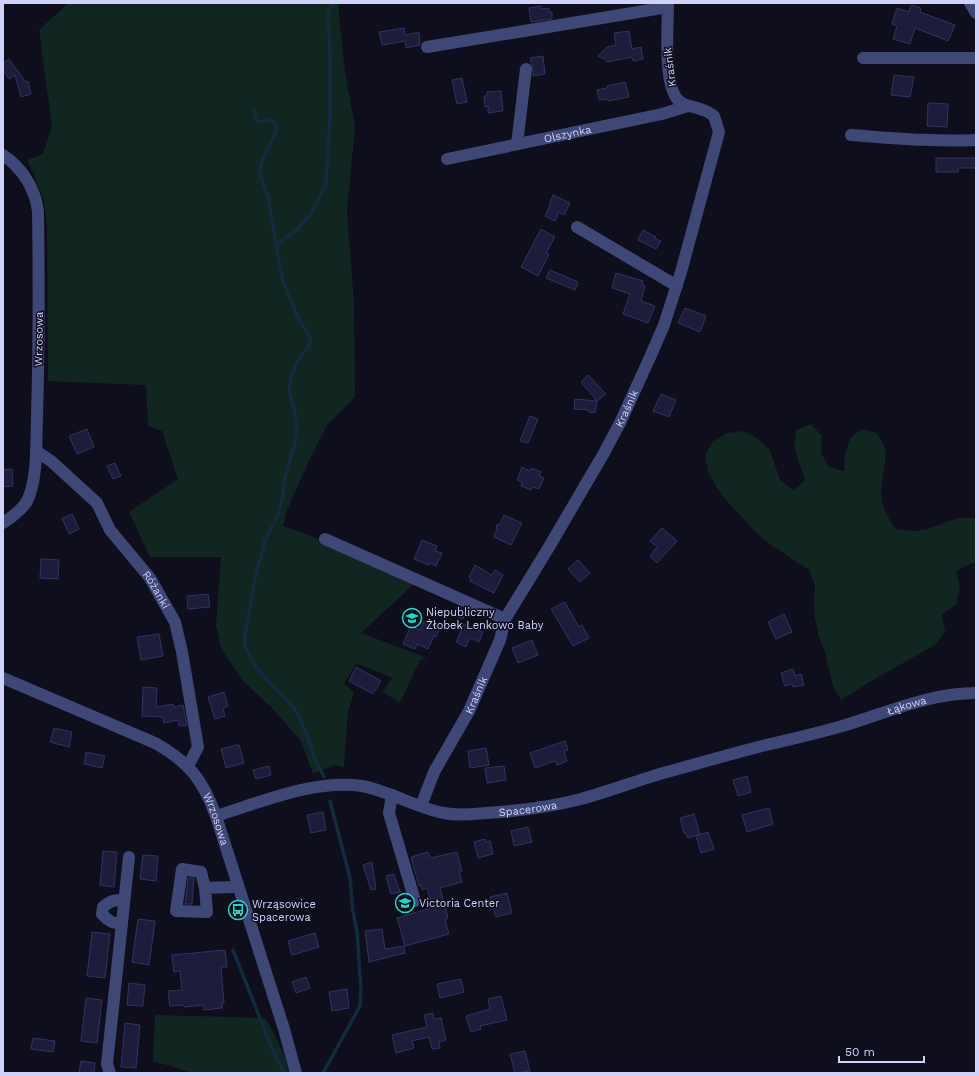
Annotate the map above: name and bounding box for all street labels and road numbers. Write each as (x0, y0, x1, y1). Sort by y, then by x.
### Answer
street label: Kraśnik (661, 47, 679, 87)
street label: Olszynka (542, 123, 592, 145)
street label: Wrzosowa (32, 312, 46, 366)
street label: Kraśnik (612, 388, 641, 429)
street label: Różanki (140, 568, 173, 611)
street label: Kraśnik (462, 674, 490, 716)
street label: Łąkowa (885, 693, 928, 718)
street label: Wrzosowa (201, 791, 231, 847)
street label: Spacerowa (498, 798, 558, 819)

